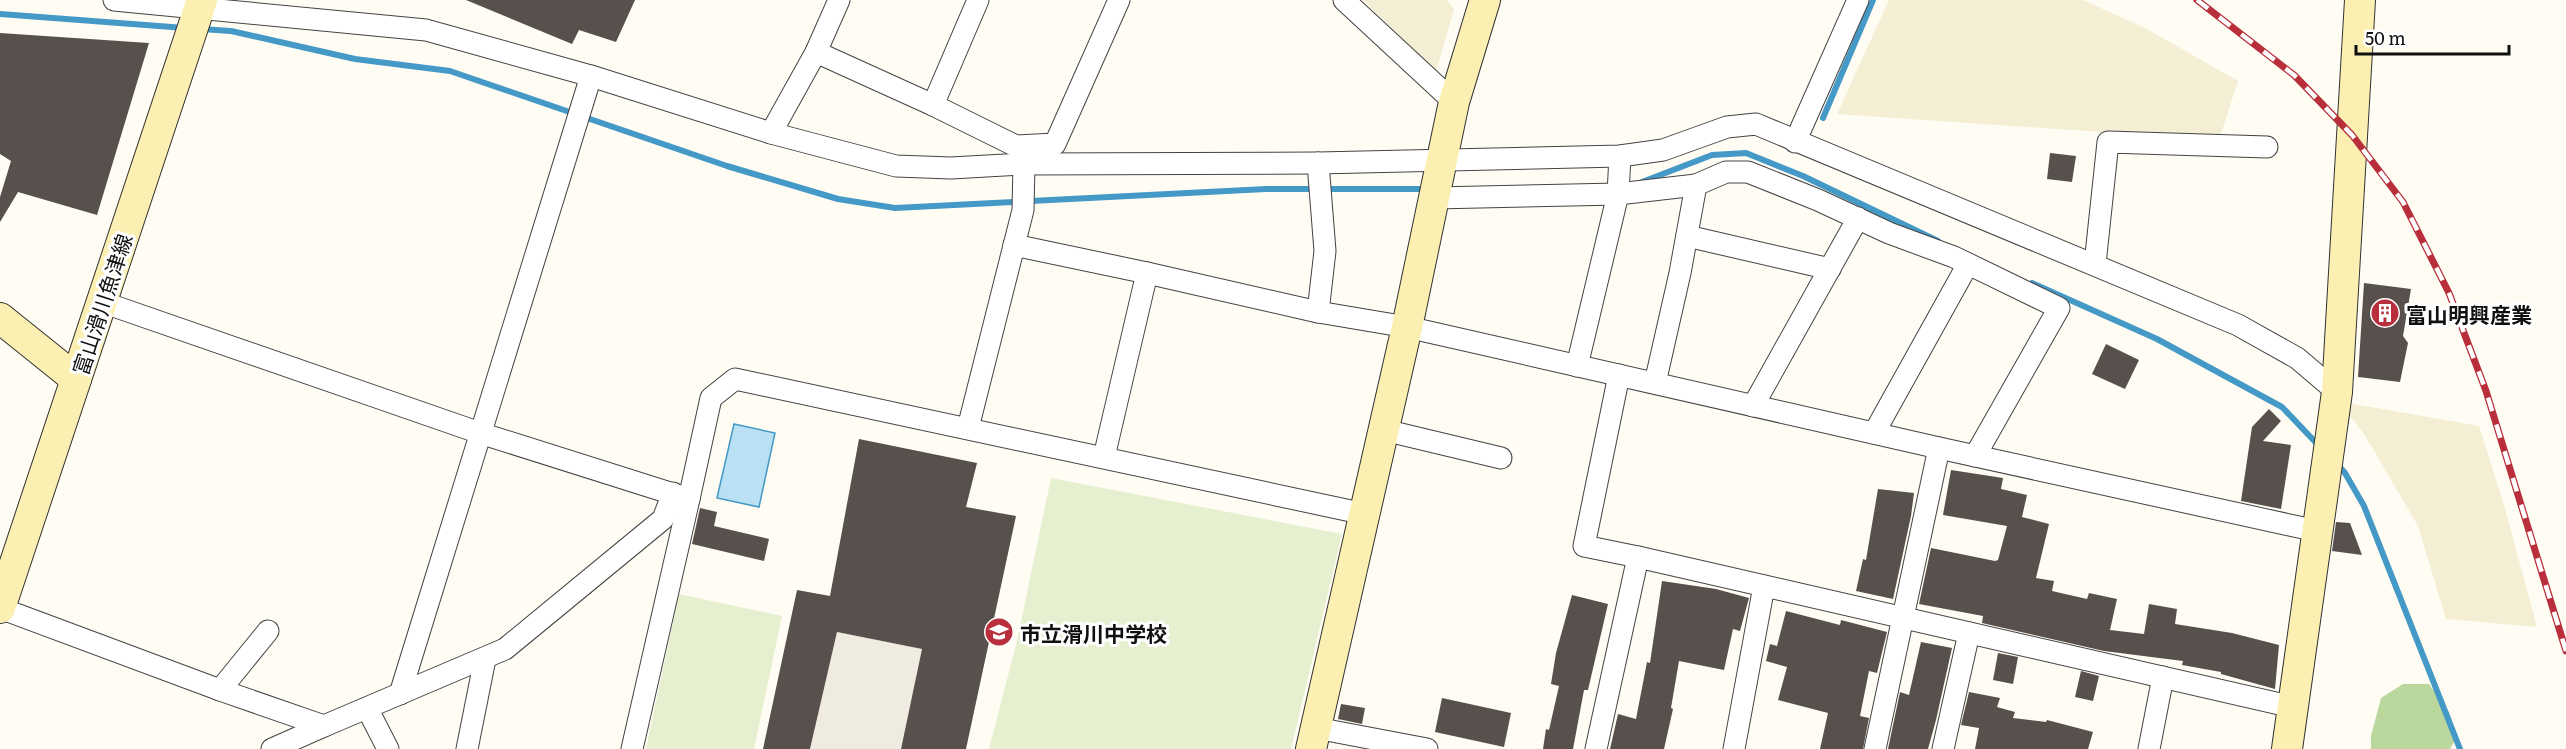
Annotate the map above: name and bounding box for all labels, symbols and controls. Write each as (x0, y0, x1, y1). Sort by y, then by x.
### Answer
scale bar (2356, 18, 2509, 56)
text: 50 m (2365, 24, 2406, 51)
street label: 富山滑川魚津線 (64, 229, 138, 379)
building icon: 富山明興産業 (2369, 297, 2401, 329)
place label: 富山明興産業 (2406, 298, 2532, 329)
school or university icon: 市立滑川中学校 (983, 616, 1015, 648)
place label: 市立滑川中学校 (1020, 617, 1167, 648)

